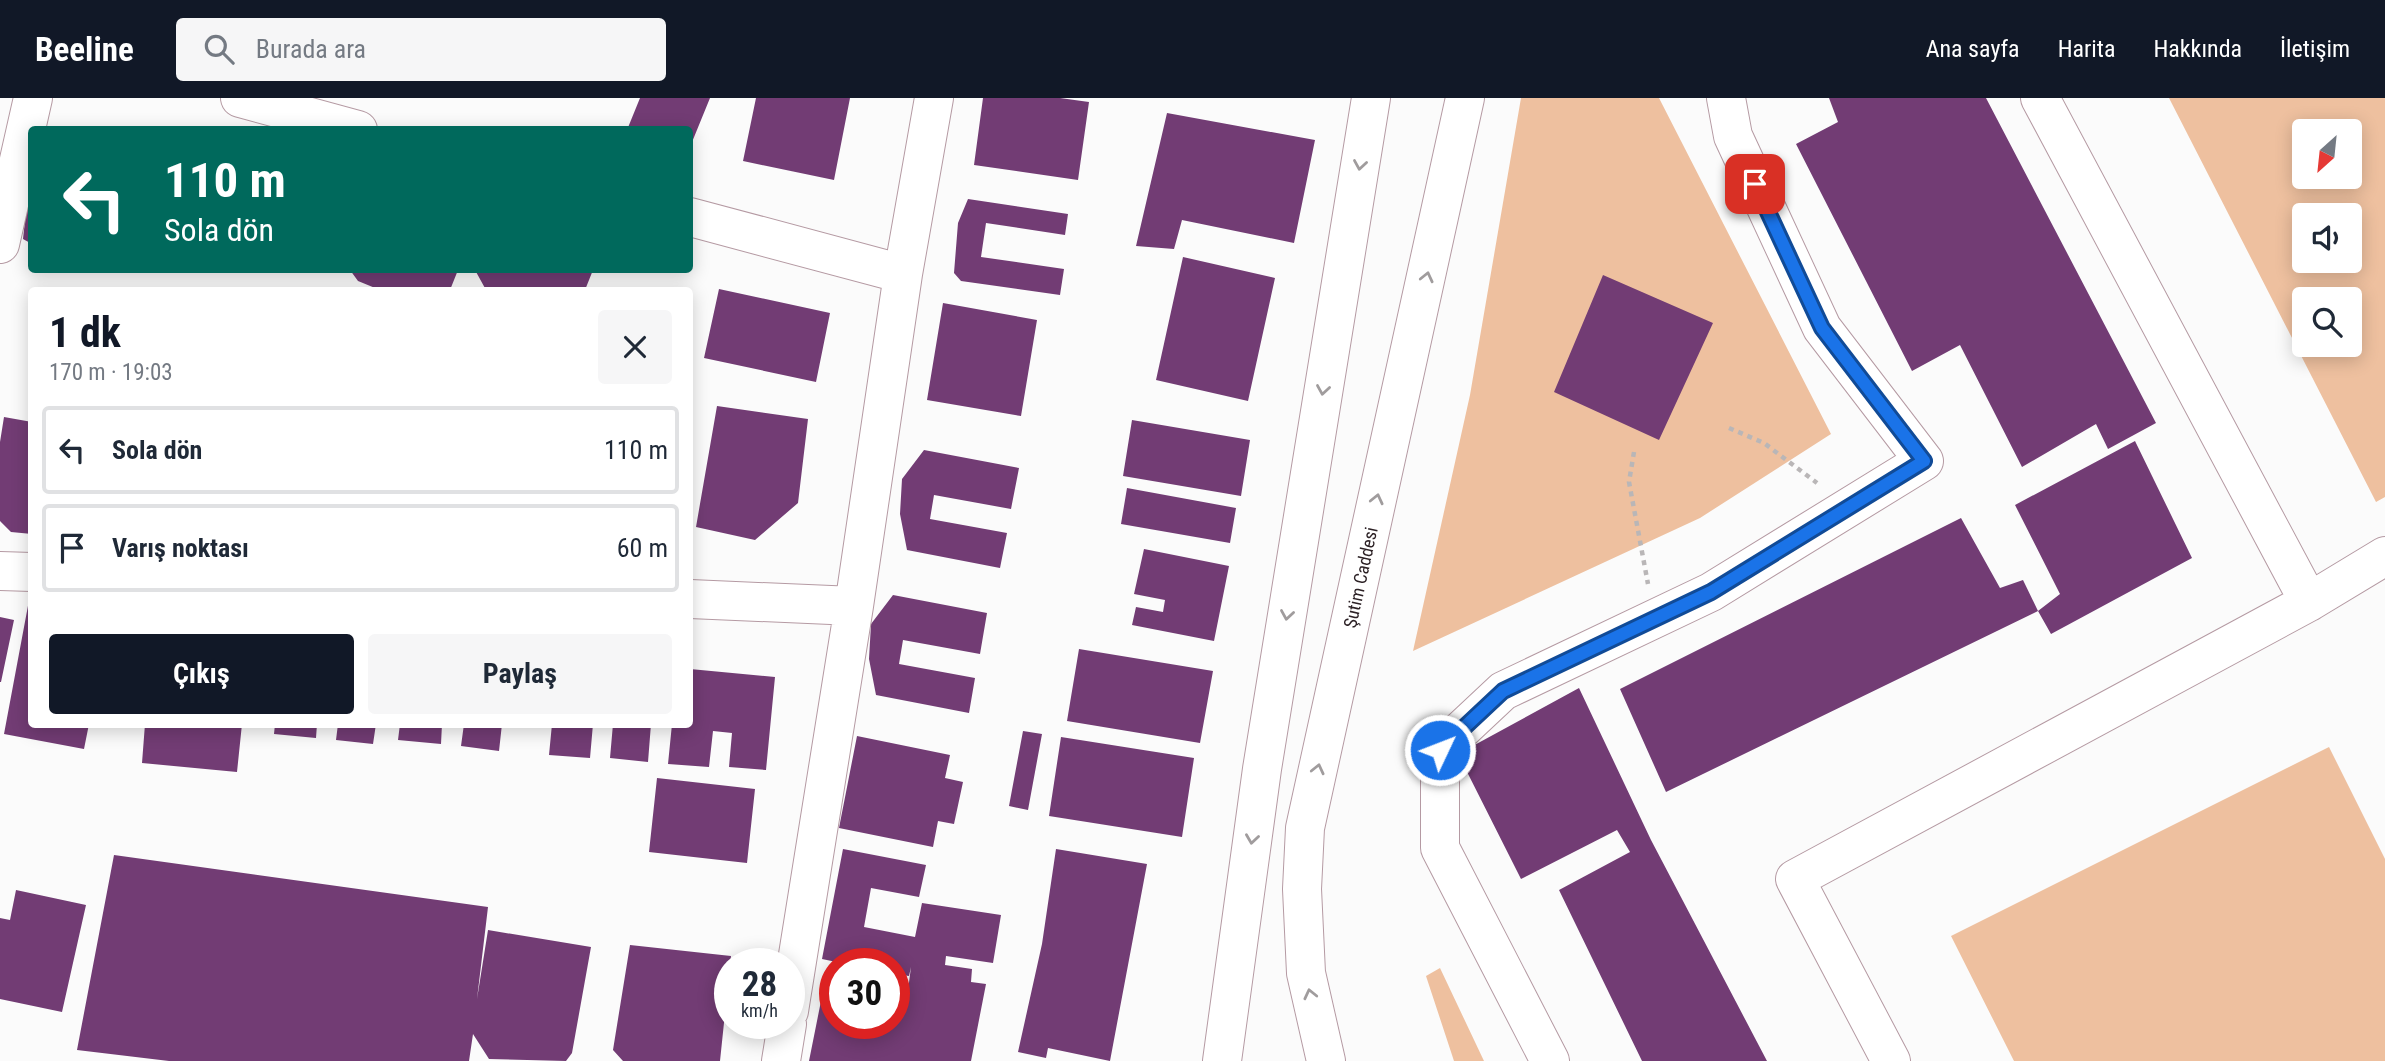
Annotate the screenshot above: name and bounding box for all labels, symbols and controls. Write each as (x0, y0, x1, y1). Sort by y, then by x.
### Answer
search box (176, 18, 666, 81)
text: Beeline (35, 30, 134, 69)
icon: search (200, 30, 238, 68)
text: Burada ara (256, 34, 366, 64)
text: Ana sayfa (1926, 35, 2020, 63)
text: Harita (2058, 35, 2115, 63)
text: Hakkında (2153, 35, 2242, 63)
text: İletişim (2280, 35, 2350, 63)
north arrow (2292, 119, 2362, 189)
map controls (2292, 119, 2362, 357)
text: 110 m (164, 152, 286, 209)
icon: left (49, 154, 140, 245)
pin (1725, 154, 1785, 214)
one-way arrow (1353, 159, 1368, 171)
icon: arrive (1736, 165, 1774, 203)
button: sound (2292, 203, 2362, 273)
text: Sola dön (164, 211, 274, 249)
one-way arrow (1418, 271, 1433, 283)
button: search (2292, 287, 2362, 357)
text: 1 dk (49, 308, 121, 357)
button: close (598, 310, 672, 384)
text: 170 m · 19:03 (49, 359, 173, 386)
one-way arrow (1316, 384, 1331, 396)
icon: left (53, 431, 91, 469)
text: Sola dön (112, 435, 202, 465)
text: 110 m (604, 435, 668, 465)
one-way arrow (1369, 493, 1384, 505)
street label: Şutim Caddesi (1339, 525, 1381, 630)
icon: arrive (53, 529, 91, 567)
text: Varış noktası (112, 533, 249, 563)
text: 60 m (617, 533, 668, 563)
one-way arrow (1280, 609, 1295, 620)
button: Çıkış (49, 634, 354, 714)
button: Paylaş (368, 634, 672, 714)
position arrow (1403, 713, 1477, 787)
one-way arrow (1309, 763, 1324, 775)
one-way arrow (1245, 833, 1260, 845)
speed limit sign: 30 (819, 948, 910, 1039)
text: 28 (742, 964, 777, 1005)
one-way arrow (1304, 988, 1319, 1000)
text: km/h (741, 1000, 778, 1021)

